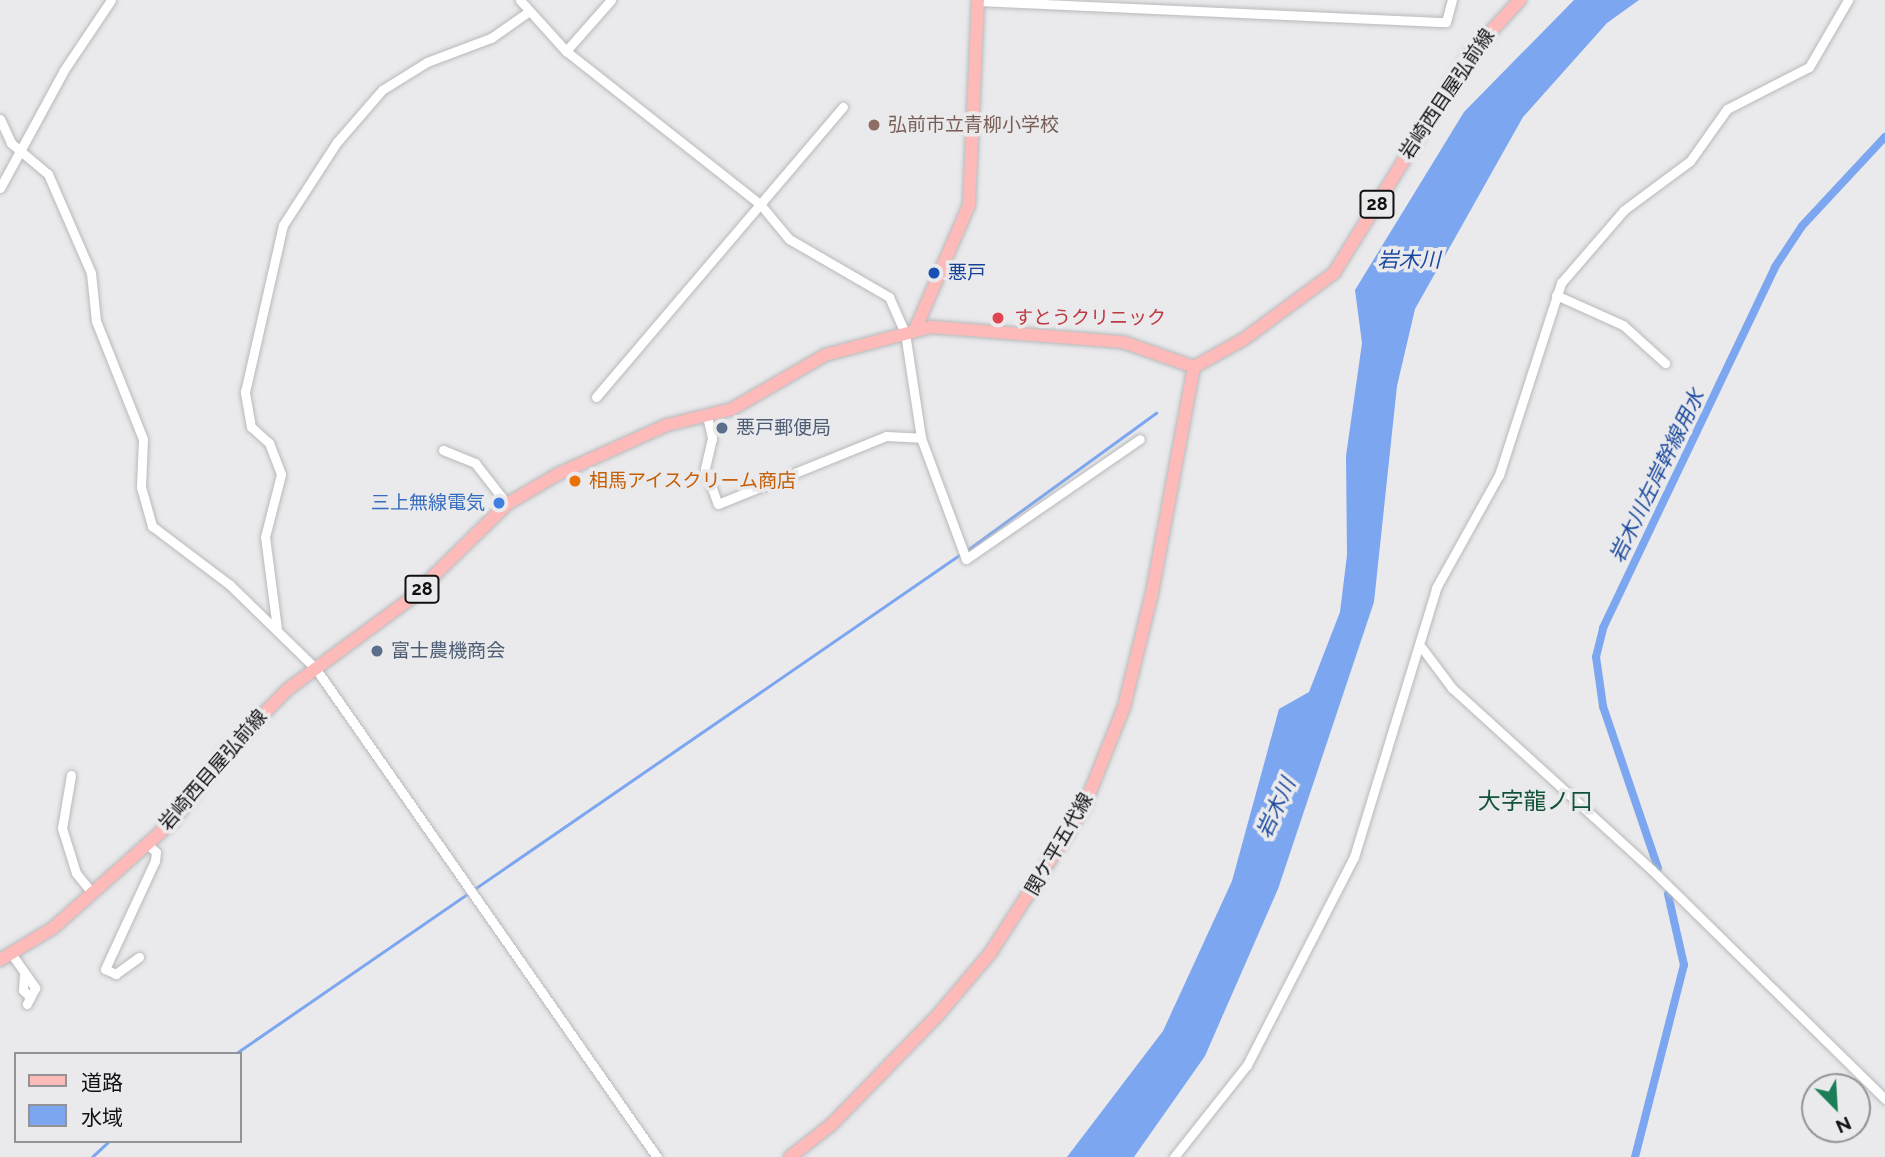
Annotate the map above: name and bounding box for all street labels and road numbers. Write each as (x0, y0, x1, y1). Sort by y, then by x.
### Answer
street label: 岩崎西目屋弘前線 (1395, 25, 1499, 163)
road number: 28 (1358, 190, 1396, 218)
road number: 28 (403, 574, 441, 604)
street label: 岩崎西目屋弘前線 (155, 705, 271, 835)
street label: 関ケ平五代線 (1021, 789, 1097, 899)

